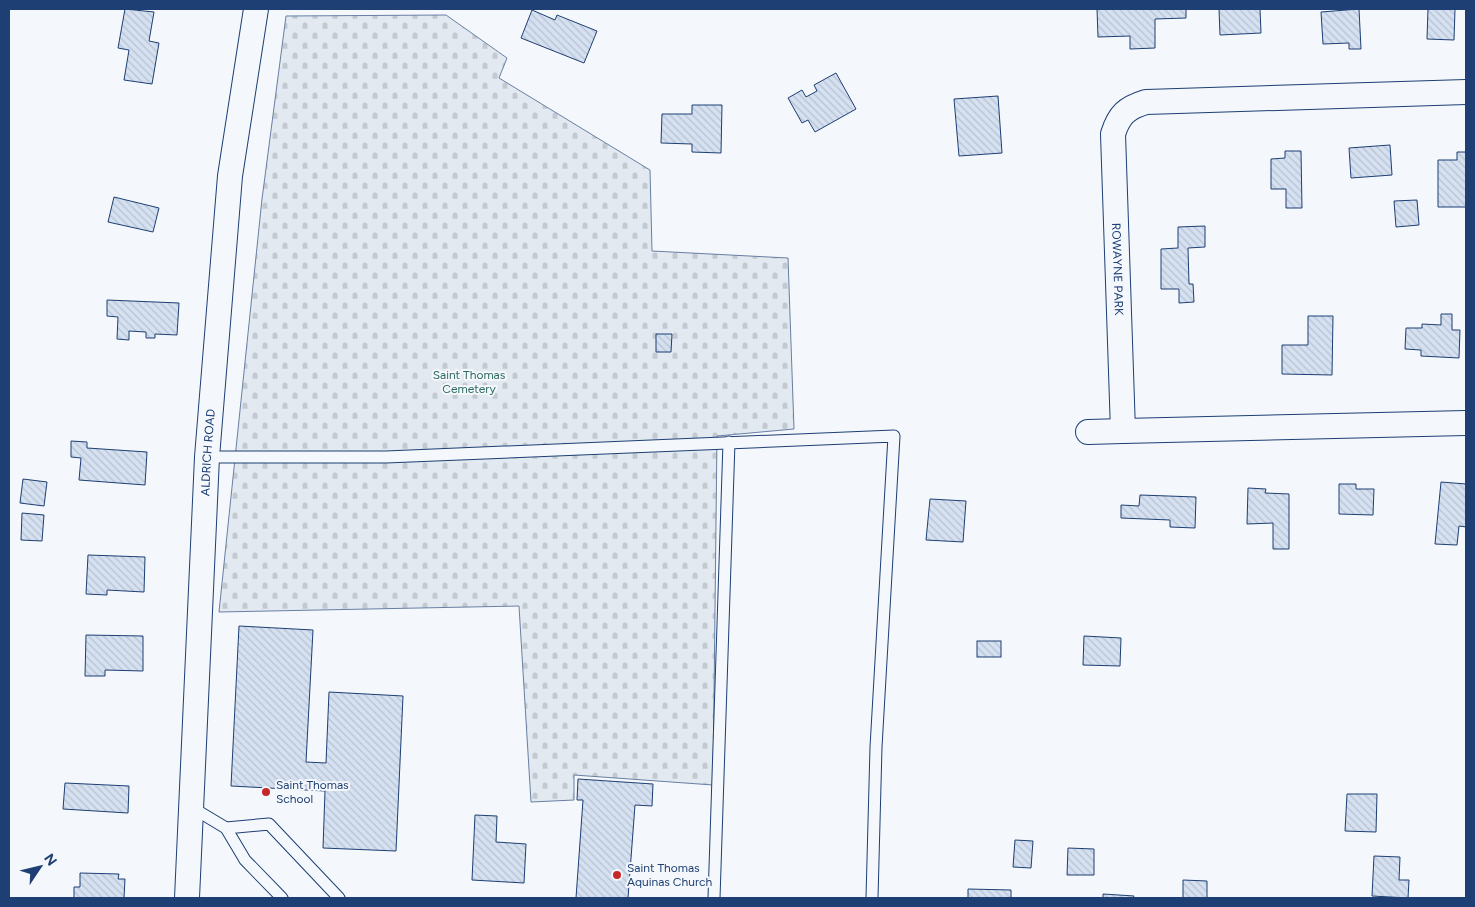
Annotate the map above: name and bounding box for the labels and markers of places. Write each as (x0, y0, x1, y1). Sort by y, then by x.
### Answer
place label: Saint Thomas School (276, 778, 349, 806)
marker: Saint Thomas School (260, 786, 272, 798)
place label: Saint Thomas Aquinas Church (627, 861, 712, 889)
marker: Saint Thomas Aquinas Church (611, 869, 623, 881)

